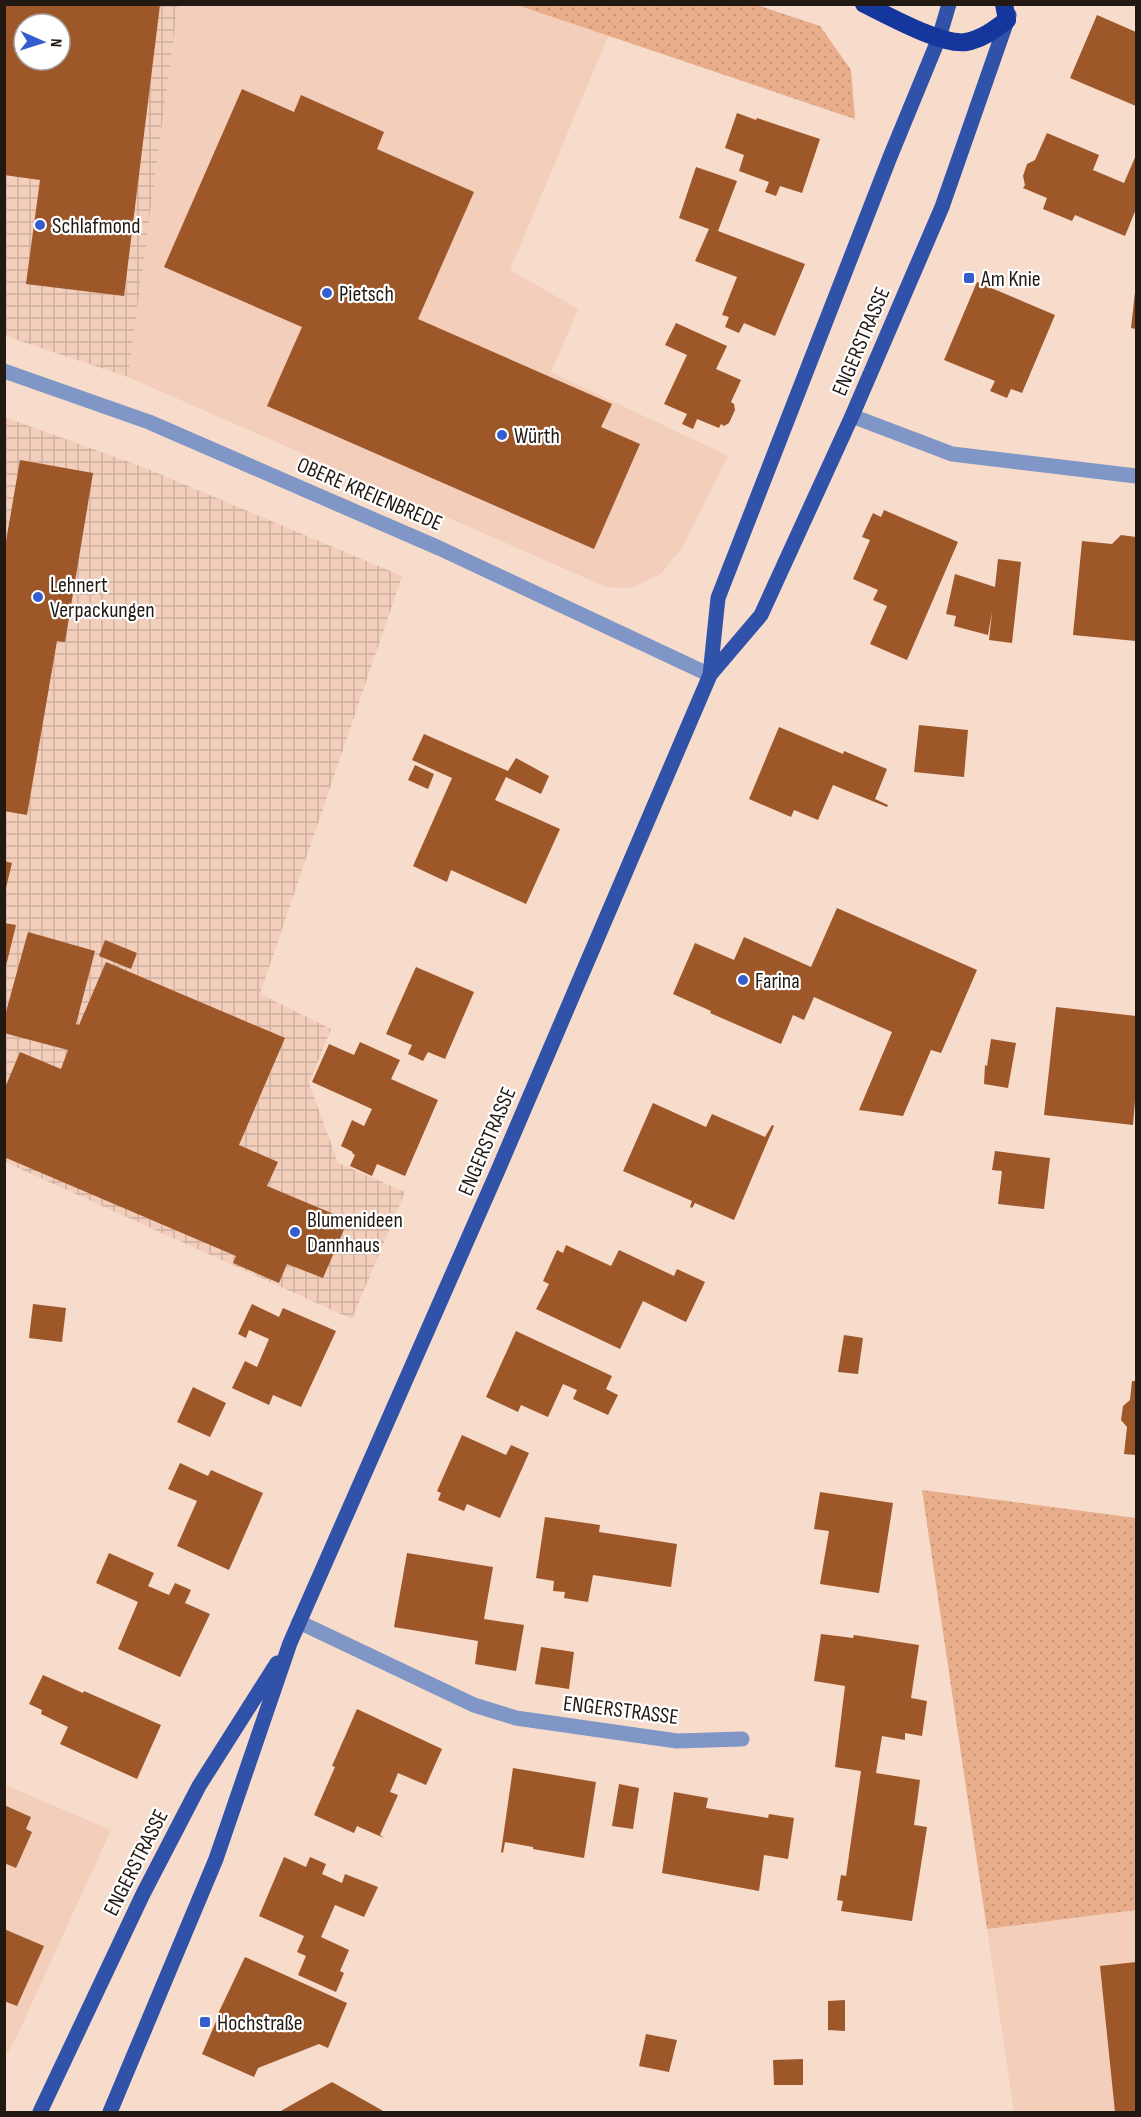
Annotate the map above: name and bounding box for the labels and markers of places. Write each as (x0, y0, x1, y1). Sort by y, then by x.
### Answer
place label: Schlafmond (52, 213, 140, 240)
marker: Schlafmond (33, 218, 47, 232)
place label: Am Knie (980, 266, 1041, 293)
marker: Am Knie (962, 271, 976, 285)
place label: Pietsch (339, 281, 394, 308)
marker: Pietsch (320, 286, 334, 300)
place label: Würth (514, 423, 560, 450)
marker: Würth (495, 428, 509, 442)
place label: Lehnert Verpackungen (50, 572, 155, 624)
marker: Lehnert Verpackungen (31, 590, 45, 604)
place label: Farina (755, 968, 800, 995)
marker: Farina (736, 973, 750, 987)
place label: Blumenideen Dannhaus (307, 1207, 403, 1259)
marker: Blumenideen Dannhaus (288, 1225, 302, 1239)
place label: Hochstraße (217, 2010, 303, 2037)
marker: Hochstraße (198, 2015, 212, 2029)

